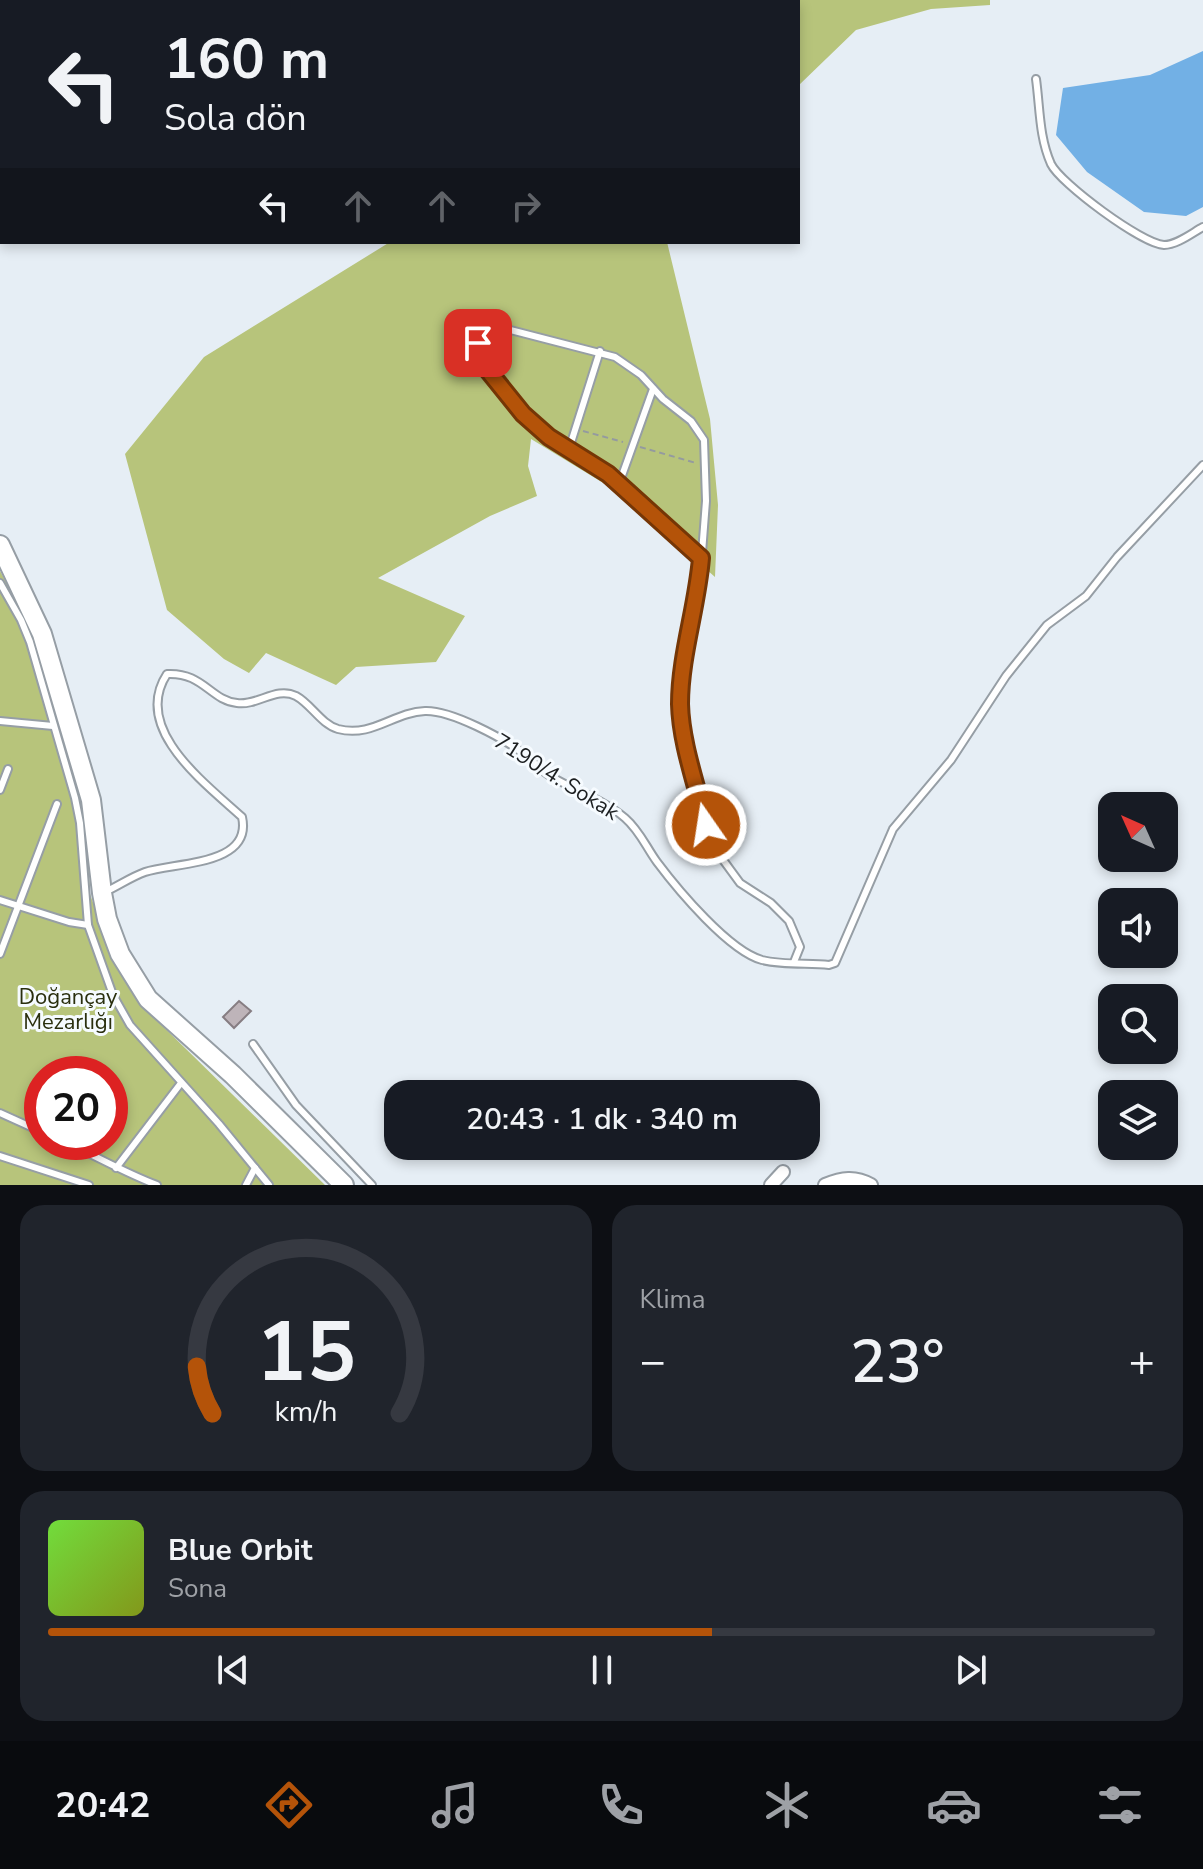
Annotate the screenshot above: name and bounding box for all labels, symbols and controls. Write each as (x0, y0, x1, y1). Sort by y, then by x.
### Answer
text: 160 m (164, 21, 329, 98)
icon: left (32, 32, 136, 136)
text: Sola dön (164, 94, 307, 143)
icon: left (252, 184, 296, 228)
icon: ahead (336, 184, 380, 228)
icon: ahead (420, 184, 464, 228)
icon: right (504, 184, 548, 228)
pin (444, 309, 512, 377)
icon: arrive (456, 321, 500, 365)
street label: 7190/4. Sokak (488, 726, 626, 828)
position arrow (664, 783, 748, 867)
north arrow (1098, 792, 1178, 872)
map controls (1098, 792, 1178, 1160)
button: sound (1098, 888, 1178, 968)
park label: Doğançay Mezarlığı (19, 982, 118, 1037)
button: search (1098, 984, 1178, 1064)
speed limit sign: 20 (24, 1056, 128, 1160)
button: layers (1098, 1080, 1178, 1160)
text: 20:43 · 1 dk · 340 m (466, 1099, 738, 1140)
text: Klima (640, 1282, 706, 1317)
text: 15 (256, 1296, 356, 1409)
text: 23° (850, 1321, 945, 1403)
text: − (640, 1332, 666, 1392)
text: + (1129, 1332, 1155, 1392)
text: km/h (274, 1392, 337, 1431)
text: Blue Orbit (168, 1530, 312, 1571)
text: Sona (168, 1571, 227, 1606)
icon: previous (211, 1648, 255, 1692)
icon: pause (580, 1648, 624, 1692)
icon: next (949, 1648, 993, 1692)
icon: directions (261, 1777, 317, 1833)
icon: music (427, 1777, 483, 1833)
icon: phone (593, 1777, 649, 1833)
icon: climate (759, 1777, 815, 1833)
icon: car (926, 1777, 982, 1833)
icon: filters (1092, 1777, 1148, 1833)
text: 20:42 (55, 1781, 150, 1830)

